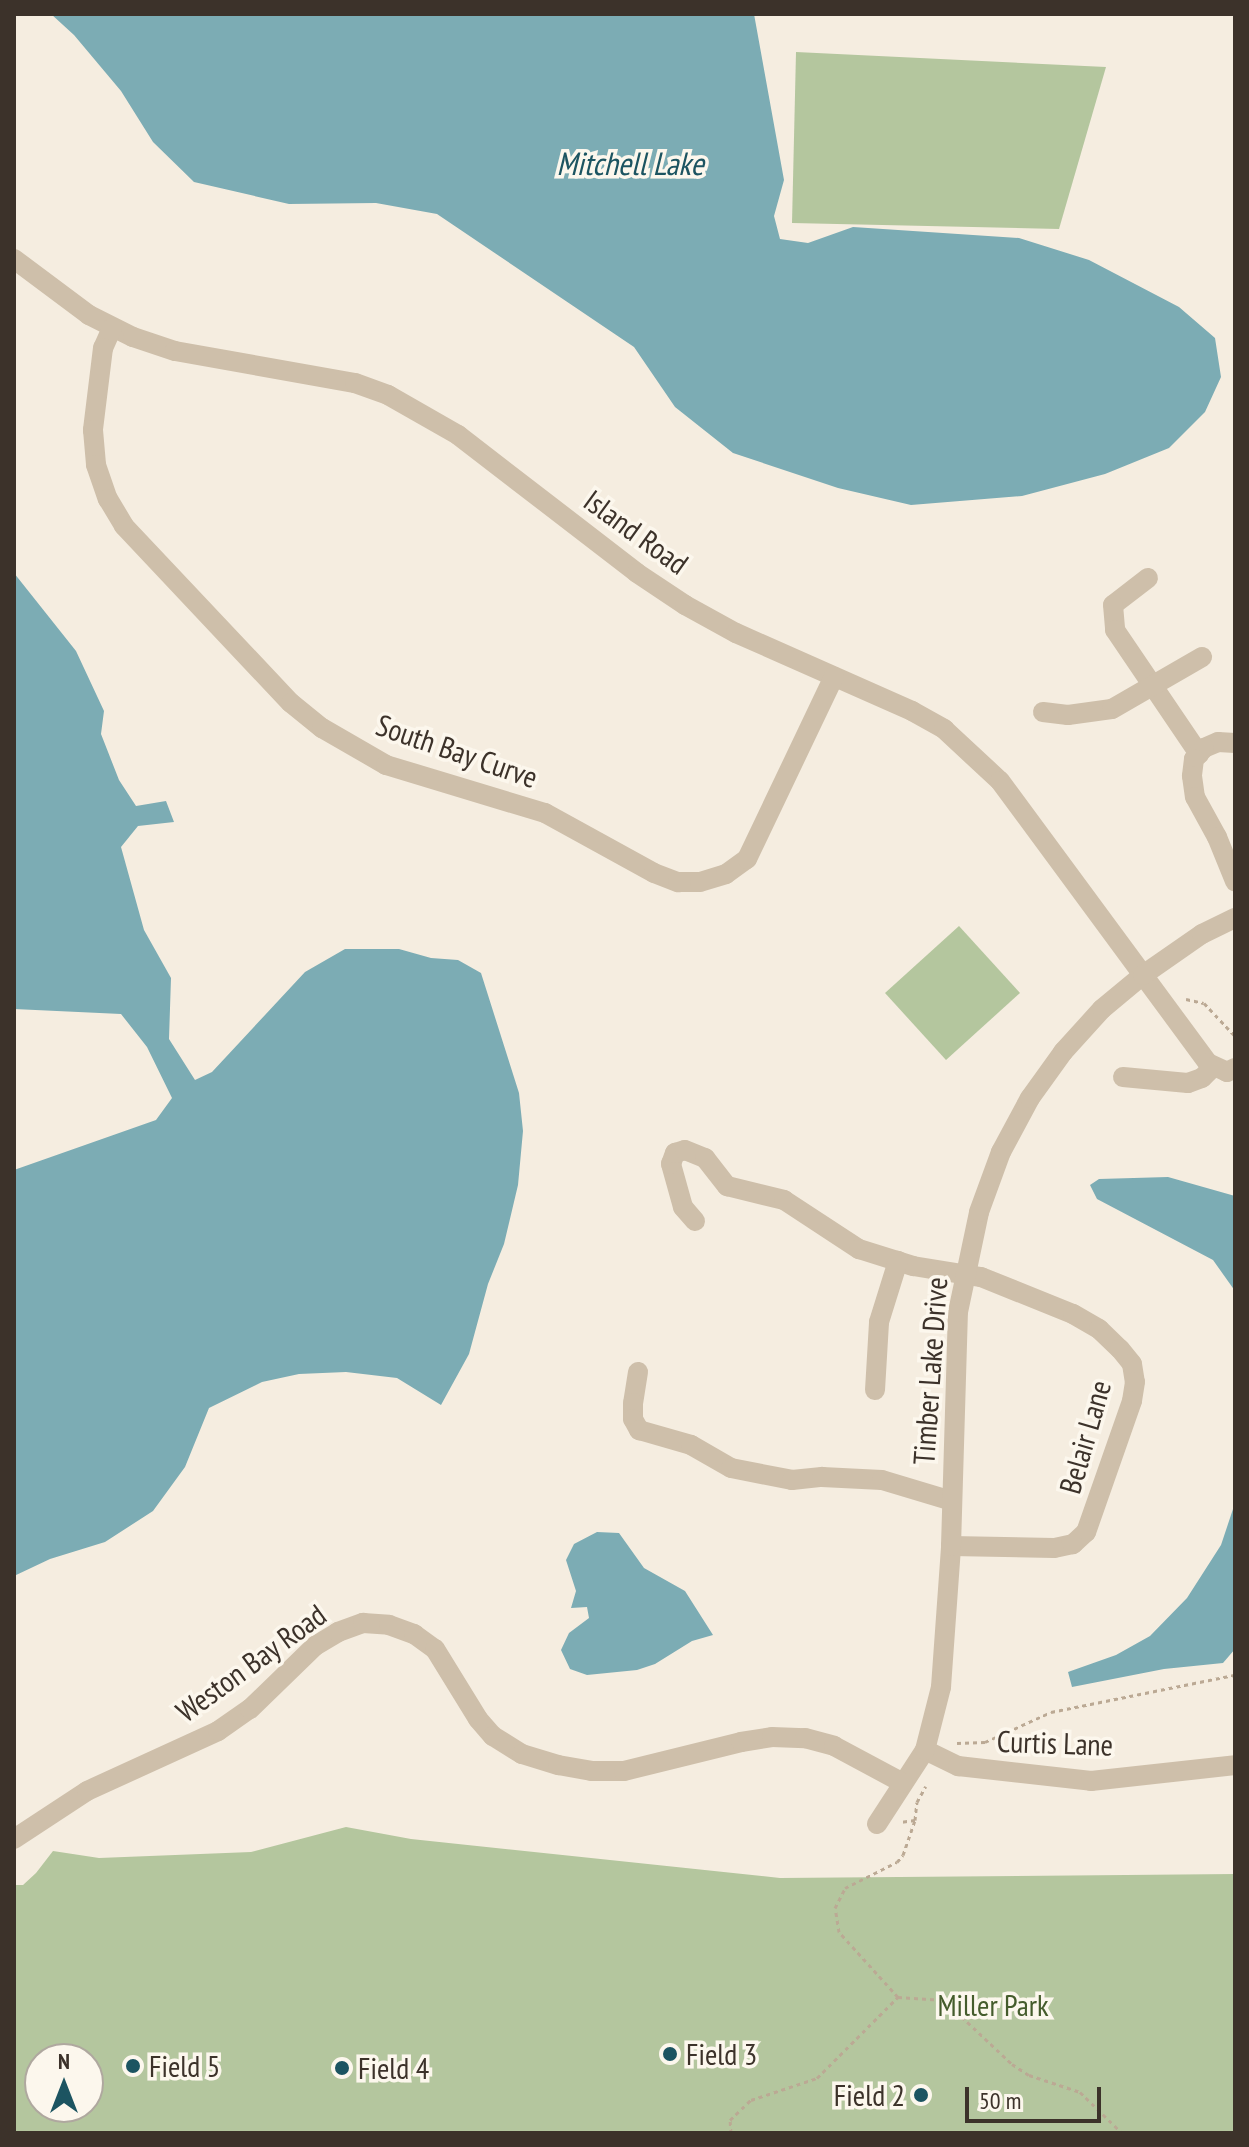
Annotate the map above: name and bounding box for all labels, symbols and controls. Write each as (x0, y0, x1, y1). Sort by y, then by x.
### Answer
water label: Mitchell Lake (556, 144, 704, 182)
street label: Island Road (577, 482, 695, 582)
street label: South Bay Curve (371, 706, 543, 796)
street label: Timber Lake Drive (905, 1276, 955, 1466)
street label: Belair Lane (1052, 1376, 1118, 1498)
street label: Weston Bay Road (169, 1596, 333, 1730)
street label: Curtis Lane (996, 1723, 1114, 1763)
park label: Miller Park (937, 1987, 1049, 2023)
place label: Field 3 (686, 2036, 757, 2072)
north arrow (24, 2043, 104, 2123)
marker: Field 3 (661, 2045, 679, 2063)
text: N (58, 2047, 70, 2075)
place label: Field 5 (149, 2048, 220, 2084)
place label: Field 4 (358, 2050, 429, 2086)
marker: Field 5 (124, 2057, 142, 2075)
marker: Field 4 (333, 2059, 351, 2077)
scale bar (969, 2071, 1105, 2121)
place label: Field 2 (834, 2077, 905, 2113)
text: 50 m (979, 2085, 1021, 2116)
marker: Field 2 (912, 2086, 930, 2104)

